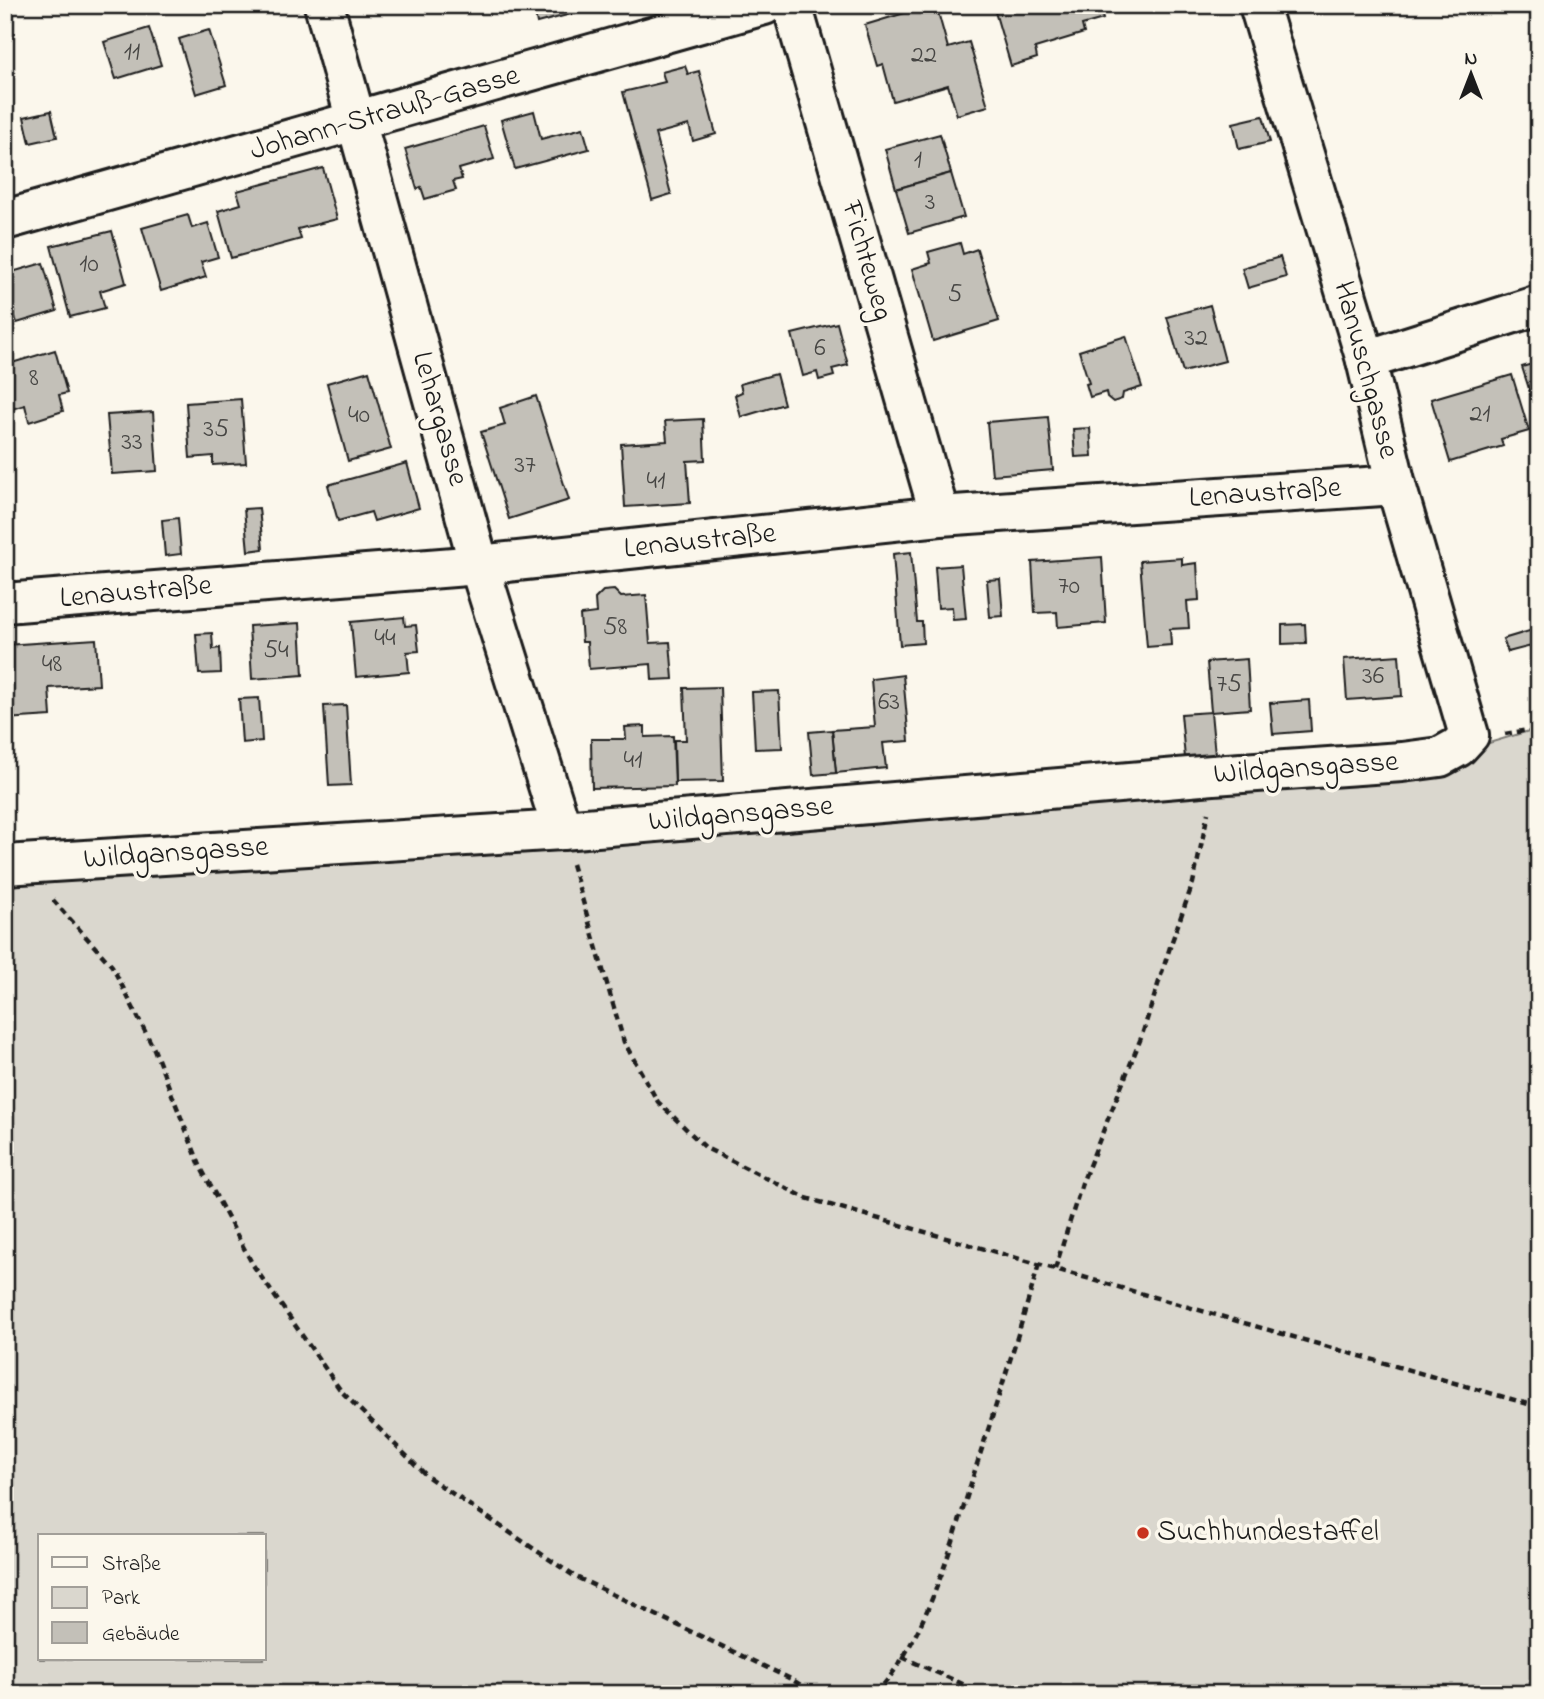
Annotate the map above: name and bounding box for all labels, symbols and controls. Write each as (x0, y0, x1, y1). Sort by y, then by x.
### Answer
house number: 11 (124, 34, 140, 72)
house number: 22 (911, 37, 937, 75)
north arrow (1436, 38, 1506, 108)
text: N (1465, 46, 1478, 73)
street label: Johann-Strauß-Gasse (245, 54, 525, 174)
house number: 1 (914, 142, 922, 180)
house number: 3 (925, 184, 935, 222)
street label: Fichteweg (828, 195, 904, 326)
house number: 10 (79, 246, 99, 284)
house number: 5 (948, 276, 963, 314)
street label: Hanuschgasse (1320, 276, 1410, 464)
house number: 32 (1184, 320, 1208, 358)
house number: 6 (814, 330, 826, 368)
street label: Lehargasse (399, 347, 479, 492)
house number: 8 (29, 360, 39, 398)
house number: 21 (1469, 396, 1491, 434)
house number: 40 (348, 397, 370, 435)
house number: 35 (203, 411, 229, 449)
house number: 33 (121, 424, 143, 462)
house number: 37 (514, 447, 536, 485)
house number: 41 (647, 463, 665, 501)
street label: Lenaustraße (1187, 467, 1343, 521)
street label: Lenaustraße (622, 512, 779, 572)
street label: Lenaustraße (58, 564, 214, 622)
house number: 70 (1058, 568, 1080, 606)
house number: 58 (603, 609, 628, 647)
house number: 44 (374, 620, 396, 658)
house number: 54 (263, 632, 289, 670)
house number: 48 (42, 646, 62, 684)
house number: 36 (1362, 658, 1384, 696)
house number: 75 (1216, 666, 1242, 704)
house number: 63 (878, 684, 900, 722)
street label: Wildgansgasse (1212, 741, 1401, 797)
house number: 41 (624, 742, 642, 780)
street label: Wildgansgasse (647, 785, 836, 845)
street label: Wildgansgasse (82, 826, 271, 882)
place label: Suchhundestaffel (1157, 1511, 1379, 1555)
marker: Suchhundestaffel (1135, 1525, 1151, 1541)
legend (38, 1534, 266, 1660)
text: Straße (102, 1550, 161, 1580)
text: Park (102, 1584, 141, 1614)
text: Gebäude (102, 1620, 180, 1650)

